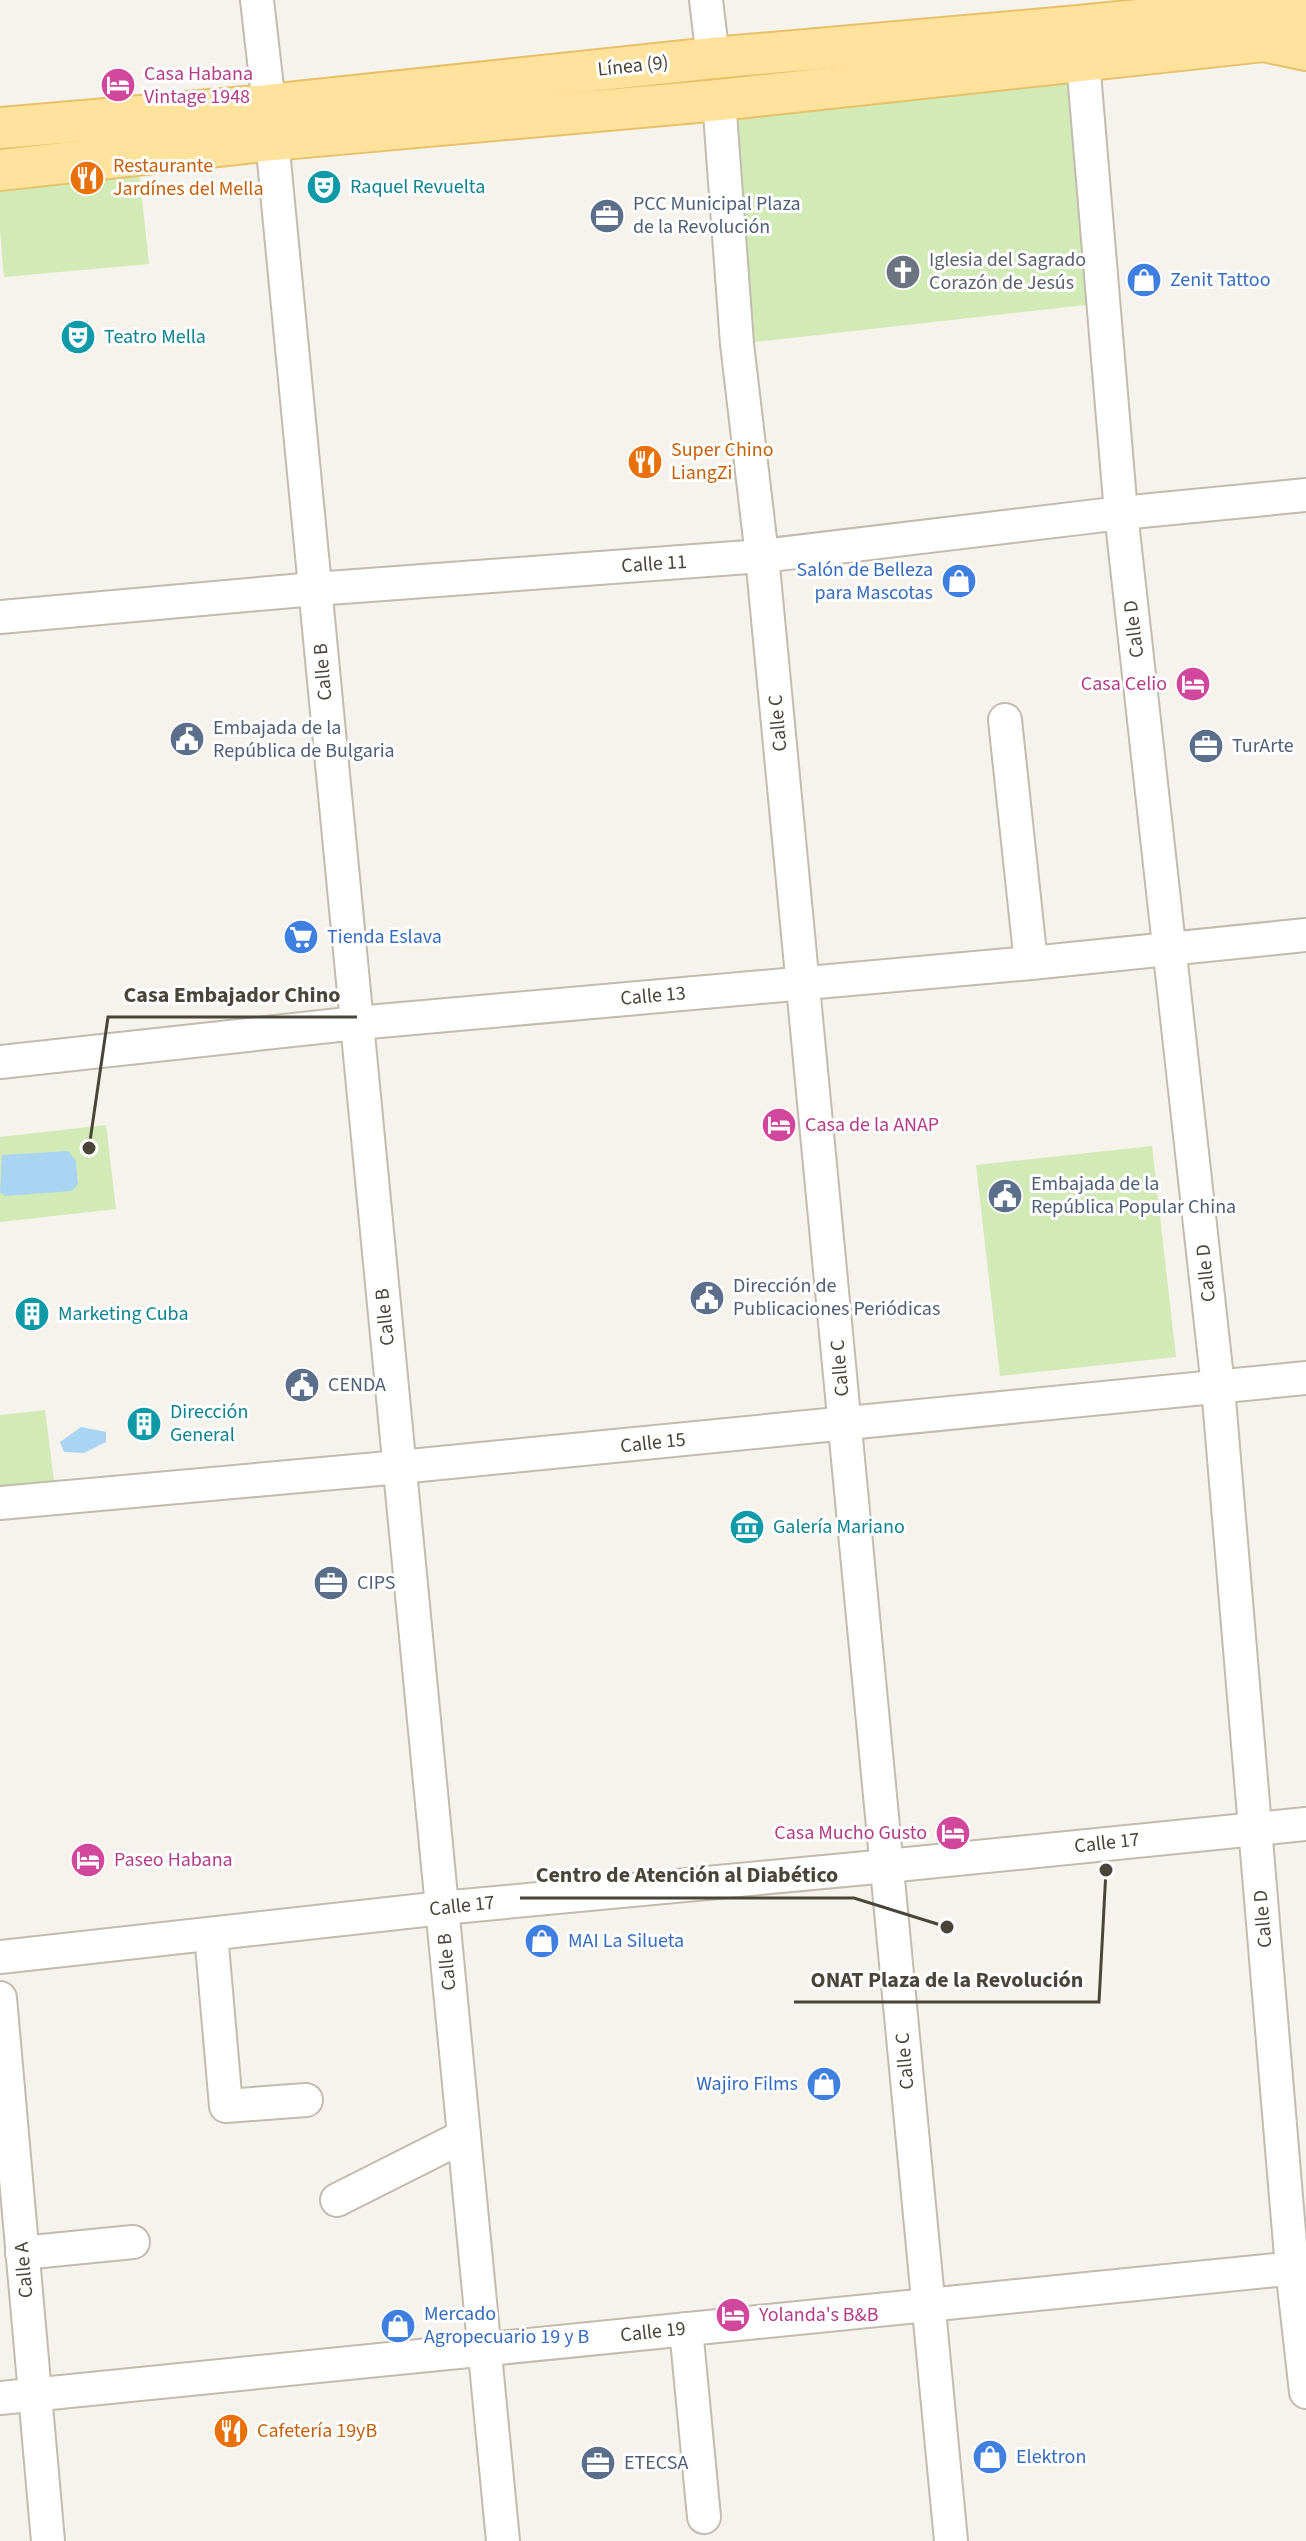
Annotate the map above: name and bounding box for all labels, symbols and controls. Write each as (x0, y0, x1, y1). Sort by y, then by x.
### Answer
street label: Línea (9) (596, 48, 670, 84)
place label: Casa Habana Vintage 1948 (144, 60, 253, 111)
hotel icon: Casa Habana Vintage 1948 (99, 66, 137, 104)
place label: Restaurante Jardínes del Mella (113, 152, 264, 203)
restaurant icon: Restaurante Jardínes del Mella (68, 159, 106, 197)
theatre icon: Raquel Revuelta (305, 168, 343, 206)
place label: Raquel Revuelta (350, 173, 485, 201)
place label: PCC Municipal Plaza de la Revolución (633, 190, 801, 241)
office icon: PCC Municipal Plaza de la Revolución (588, 197, 626, 235)
place label: Iglesia del Sagrado Corazón de Jesús (929, 246, 1086, 297)
church icon: Iglesia del Sagrado Corazón de Jesús (884, 253, 922, 291)
shop icon: Zenit Tattoo (1125, 261, 1163, 299)
place label: Zenit Tattoo (1170, 266, 1271, 294)
theatre icon: Teatro Mella (59, 318, 97, 356)
place label: Teatro Mella (104, 323, 206, 351)
place label: Super Chino LiangZi (671, 436, 774, 487)
restaurant icon: Super Chino LiangZi (626, 443, 664, 481)
street label: Calle 11 (620, 548, 688, 580)
place label: Salón de Belleza para Mascotas (796, 556, 933, 607)
shop icon: Salón de Belleza para Mascotas (940, 562, 978, 600)
street label: Calle D (1117, 599, 1151, 659)
street label: Calle B (307, 642, 339, 702)
hotel icon: Casa Celio (1174, 665, 1212, 703)
place label: Casa Celio (1081, 670, 1167, 698)
street label: Calle C (762, 693, 794, 753)
place label: Embajada de la República de Bulgaria (213, 714, 395, 765)
public building icon: Embajada de la República de Bulgaria (168, 720, 206, 758)
office icon: TurArte (1187, 727, 1225, 765)
place label: TurArte (1232, 732, 1294, 760)
supermarket icon: Tienda Eslava (282, 918, 320, 956)
place label: Tienda Eslava (327, 923, 442, 951)
callout: Casa Embajador Chino (108, 971, 357, 1017)
text: Casa Embajador Chino (124, 979, 340, 1011)
street label: Calle 13 (619, 979, 687, 1013)
hotel icon: Casa de la ANAP (760, 1106, 798, 1144)
place label: Casa de la ANAP (805, 1111, 939, 1139)
place label: Embajada de la República Popular China (1031, 1170, 1236, 1221)
public building icon: Embajada de la República Popular China (986, 1177, 1024, 1215)
street label: Calle D (1189, 1243, 1223, 1303)
place label: Dirección de Publicaciones Periódicas (733, 1272, 940, 1323)
public building icon: Dirección de Publicaciones Periódicas (688, 1279, 726, 1317)
street label: Calle B (368, 1287, 402, 1347)
building icon: Marketing Cuba (13, 1295, 51, 1333)
place label: Marketing Cuba (58, 1300, 188, 1328)
street label: Calle C (824, 1338, 856, 1398)
public building icon: CENDA (283, 1366, 321, 1404)
place label: CENDA (328, 1371, 386, 1399)
place label: Dirección General (170, 1398, 248, 1449)
building icon: Dirección General (125, 1405, 163, 1443)
street label: Calle 15 (619, 1426, 687, 1460)
museum icon: Galería Mariano (728, 1508, 766, 1546)
place label: Galería Mariano (773, 1513, 905, 1541)
office icon: CIPS (312, 1564, 350, 1602)
place label: CIPS (357, 1569, 395, 1597)
hotel icon: Casa Mucho Gusto (934, 1814, 972, 1852)
place label: Casa Mucho Gusto (774, 1819, 927, 1847)
street label: Calle 17 (1073, 1826, 1141, 1860)
hotel icon: Paseo Habana (69, 1841, 107, 1879)
place label: Paseo Habana (114, 1846, 233, 1874)
callout: Centro de Atención al Diabético (520, 1852, 854, 1898)
text: Centro de Atención al Diabético (536, 1859, 838, 1891)
street label: Calle 17 (428, 1889, 496, 1923)
street label: Calle D (1247, 1889, 1279, 1949)
shop icon: MAI La Silueta (523, 1922, 561, 1960)
place label: MAI La Silueta (568, 1927, 684, 1955)
street label: Calle B (431, 1932, 463, 1992)
callout: ONAT Plaza de la Revolución (794, 1956, 1099, 2002)
text: ONAT Plaza de la Revolución (811, 1964, 1083, 1996)
street label: Calle C (889, 2031, 921, 2091)
shop icon: Wajiro Films (805, 2065, 843, 2103)
place label: Wajiro Films (696, 2070, 798, 2098)
street label: Calle A (8, 2241, 40, 2299)
hotel icon: Yolanda's B&B (714, 2296, 752, 2334)
place label: Mercado Agropecuario 19 y B (424, 2300, 589, 2351)
place label: Yolanda's B&B (758, 2301, 879, 2329)
shop icon: Mercado Agropecuario 19 y B (379, 2307, 417, 2345)
street label: Calle 19 (619, 2315, 687, 2349)
restaurant icon: Cafetería 19yB (212, 2412, 250, 2450)
place label: Cafetería 19yB (257, 2417, 377, 2445)
shop icon: Elektron (971, 2438, 1009, 2476)
place label: Elektron (1016, 2443, 1086, 2471)
office icon: ETECSA (579, 2444, 617, 2482)
place label: ETECSA (624, 2449, 688, 2477)

